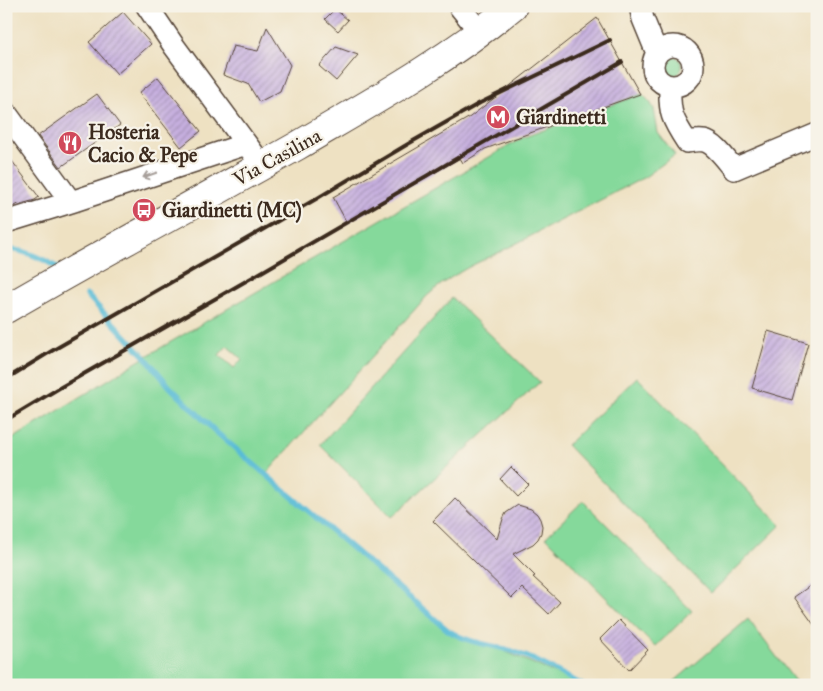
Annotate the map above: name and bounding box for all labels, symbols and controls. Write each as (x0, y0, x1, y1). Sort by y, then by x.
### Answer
metro station icon: Giardinetti (485, 104, 511, 130)
place label: Giardinetti (516, 105, 607, 129)
place label: Hosteria Cacio & Pepe (88, 120, 198, 168)
street label: Via Casilina (228, 123, 326, 192)
restaurant icon: Hosteria Cacio & Pepe (57, 130, 83, 156)
one-way arrow (142, 171, 158, 181)
bus stop icon: Giardinetti (MC) (131, 197, 157, 223)
place label: Giardinetti (MC) (162, 198, 302, 223)

